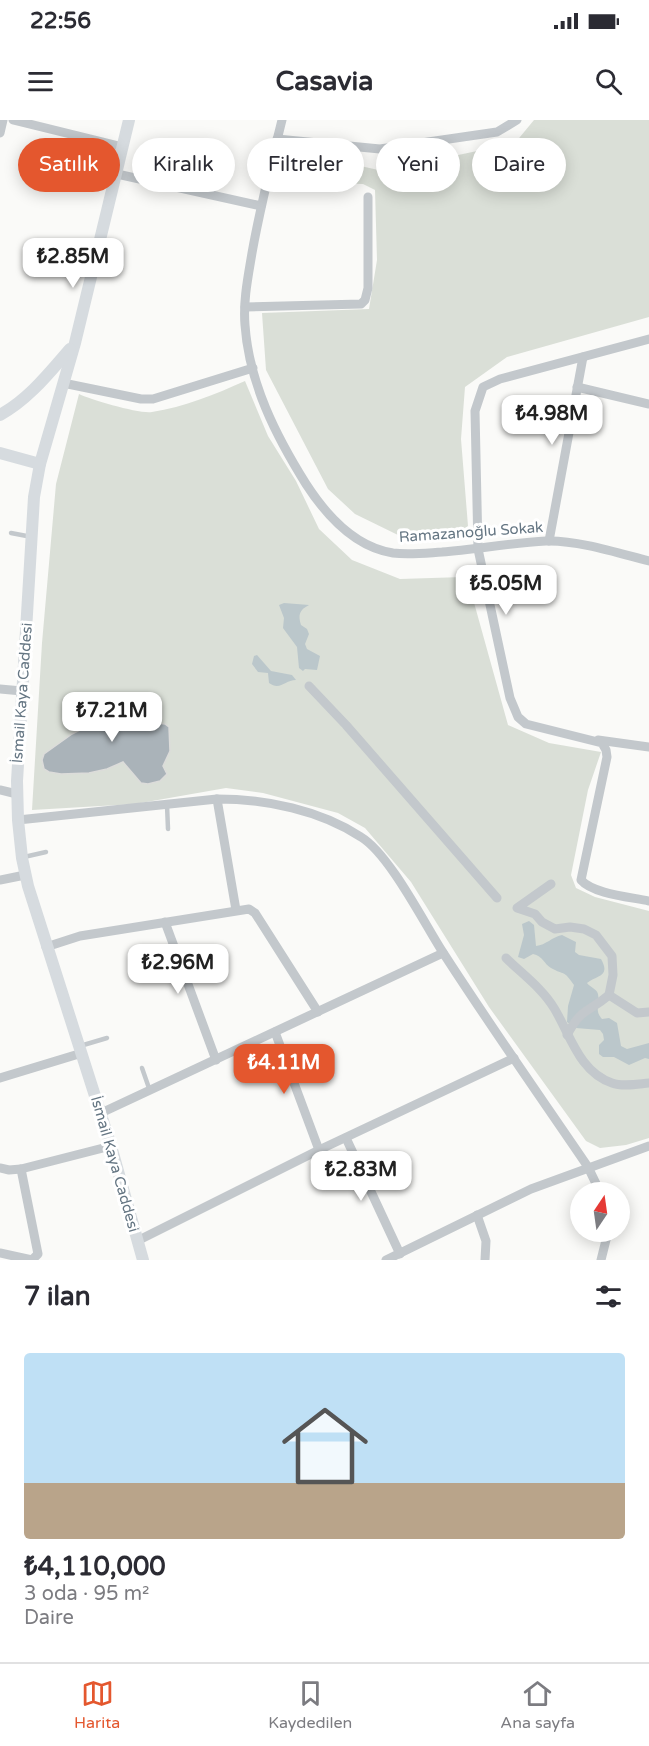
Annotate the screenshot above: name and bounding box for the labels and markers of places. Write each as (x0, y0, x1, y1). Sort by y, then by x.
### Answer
pin: ₺2.85M (24, 238, 122, 289)
pin: ₺4.98M (503, 395, 601, 446)
pin: ₺5.05M (457, 565, 555, 616)
pin: ₺7.21M (63, 692, 161, 743)
pin: ₺2.96M (129, 944, 227, 995)
pin: ₺4.11M (235, 1044, 333, 1095)
pin: ₺2.83M (312, 1151, 410, 1202)

